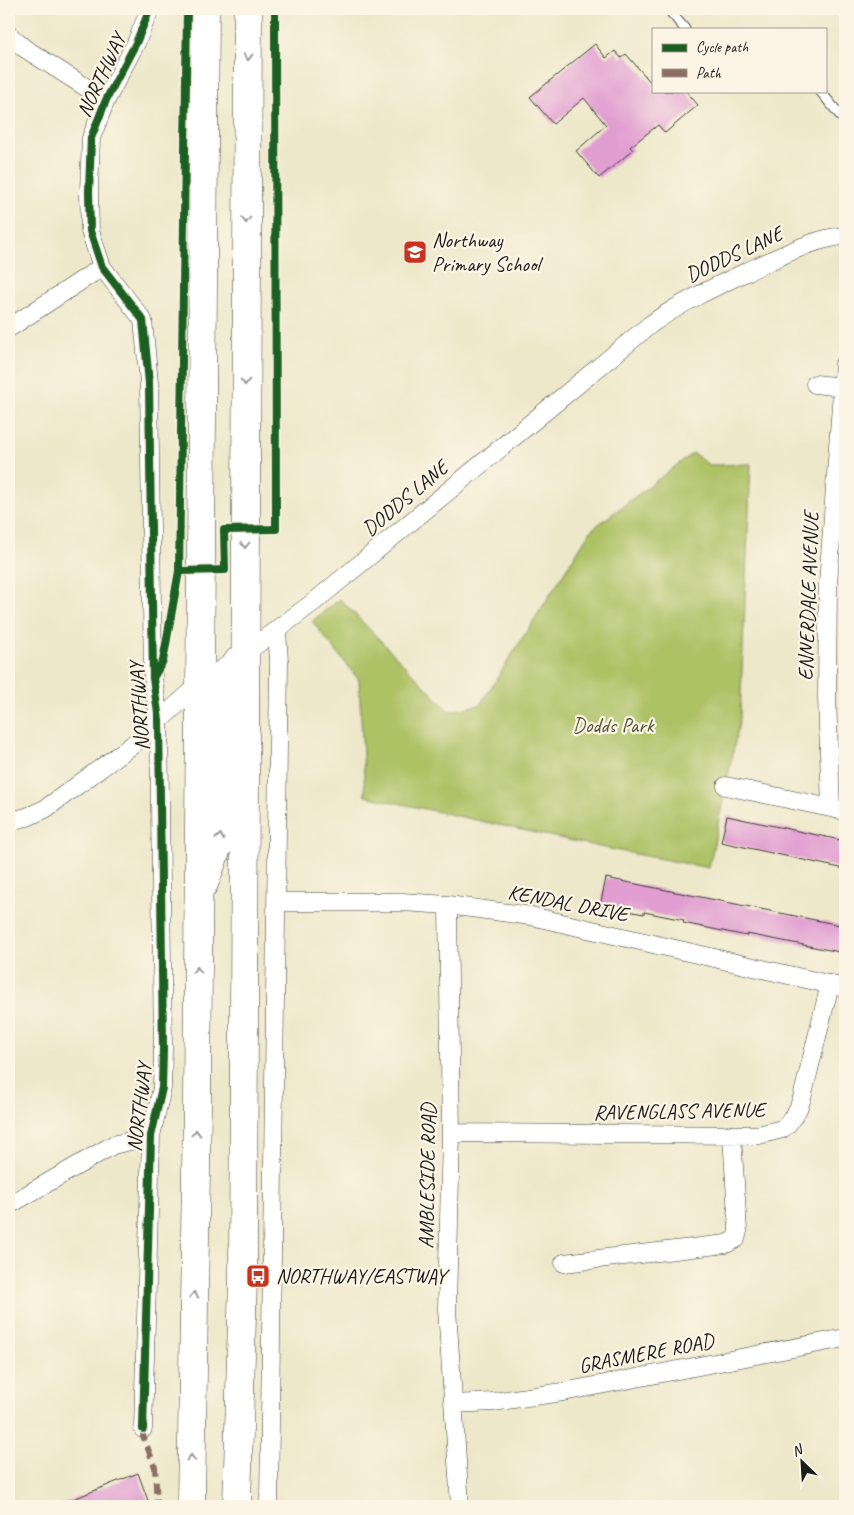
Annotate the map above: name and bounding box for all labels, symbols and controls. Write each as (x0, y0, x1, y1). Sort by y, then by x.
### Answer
street label: NORTHWAY (70, 26, 133, 121)
legend (652, 28, 826, 92)
text: Cycle path (696, 38, 748, 57)
one-way arrow (243, 54, 253, 62)
text: Path (696, 64, 722, 83)
one-way arrow (241, 216, 251, 224)
street label: DODDS LANE (681, 219, 789, 288)
place label: Northway Primary School (432, 227, 543, 277)
school or university icon: Northway Primary School (402, 239, 428, 265)
one-way arrow (240, 379, 250, 387)
street label: DODDS LANE (357, 453, 455, 541)
street label: ENNERDALE AVENUE (792, 509, 824, 681)
one-way arrow (240, 542, 250, 549)
street label: NORTHWAY (123, 657, 155, 752)
park label: Dodds Park (573, 712, 655, 738)
one-way arrow (214, 833, 224, 842)
street label: KENDAL DRIVE (506, 879, 633, 928)
one-way arrow (192, 966, 202, 974)
street label: NORTHWAY (121, 1058, 158, 1153)
street label: RAVENGLASS AVENUE (593, 1096, 768, 1125)
street label: AMBLESIDE ROAD (413, 1101, 441, 1249)
one-way arrow (191, 1128, 201, 1136)
bus stop icon: NORTHWAY/EASTWAY (245, 1263, 271, 1289)
place label: NORTHWAY/EASTWAY (276, 1263, 451, 1289)
one-way arrow (189, 1291, 199, 1298)
street label: GRASMERE ROAD (576, 1327, 717, 1379)
north arrow (776, 1438, 826, 1488)
text: N (789, 1440, 806, 1460)
one-way arrow (186, 1453, 197, 1461)

